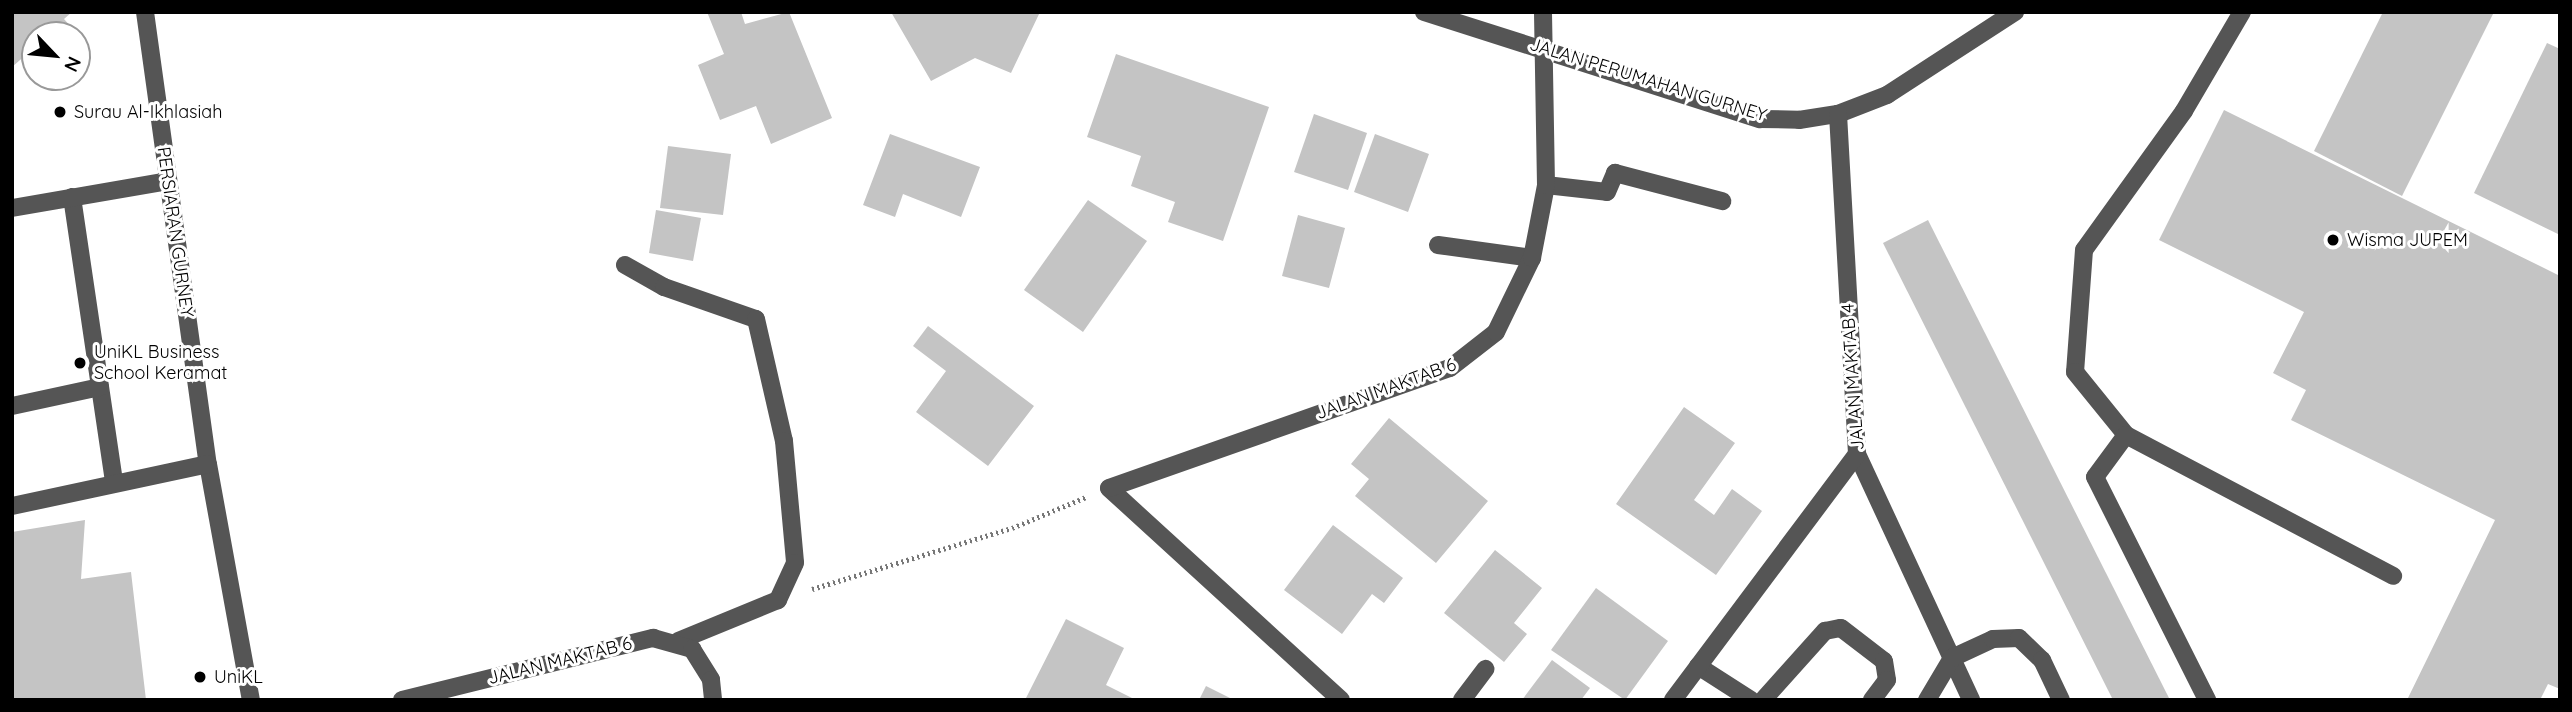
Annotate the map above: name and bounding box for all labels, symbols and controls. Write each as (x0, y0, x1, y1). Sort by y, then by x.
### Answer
north arrow (21, 21, 91, 91)
street label: JALAN PERUMAHAN GURNEY (1527, 34, 1769, 126)
text: N (59, 53, 87, 76)
place label: Surau Al-Ikhlasiah (74, 101, 222, 123)
marker: Surau Al-Ikhlasiah (52, 104, 68, 120)
street label: PERSIARAN GURNEY (152, 145, 198, 319)
place label: Wisma JUPEM (2347, 229, 2468, 251)
marker: Wisma JUPEM (2325, 232, 2341, 248)
street label: JALAN MAKTAB 4 (1837, 303, 1869, 451)
place label: UniKL Business School Keramat (94, 342, 227, 384)
street label: JALAN MAKTAB 6 (1313, 354, 1459, 424)
marker: UniKL Business School Keramat (72, 355, 88, 371)
street label: JALAN MAKTAB 6 (486, 633, 634, 689)
place label: UniKL (214, 666, 263, 688)
marker: UniKL (192, 669, 208, 685)

